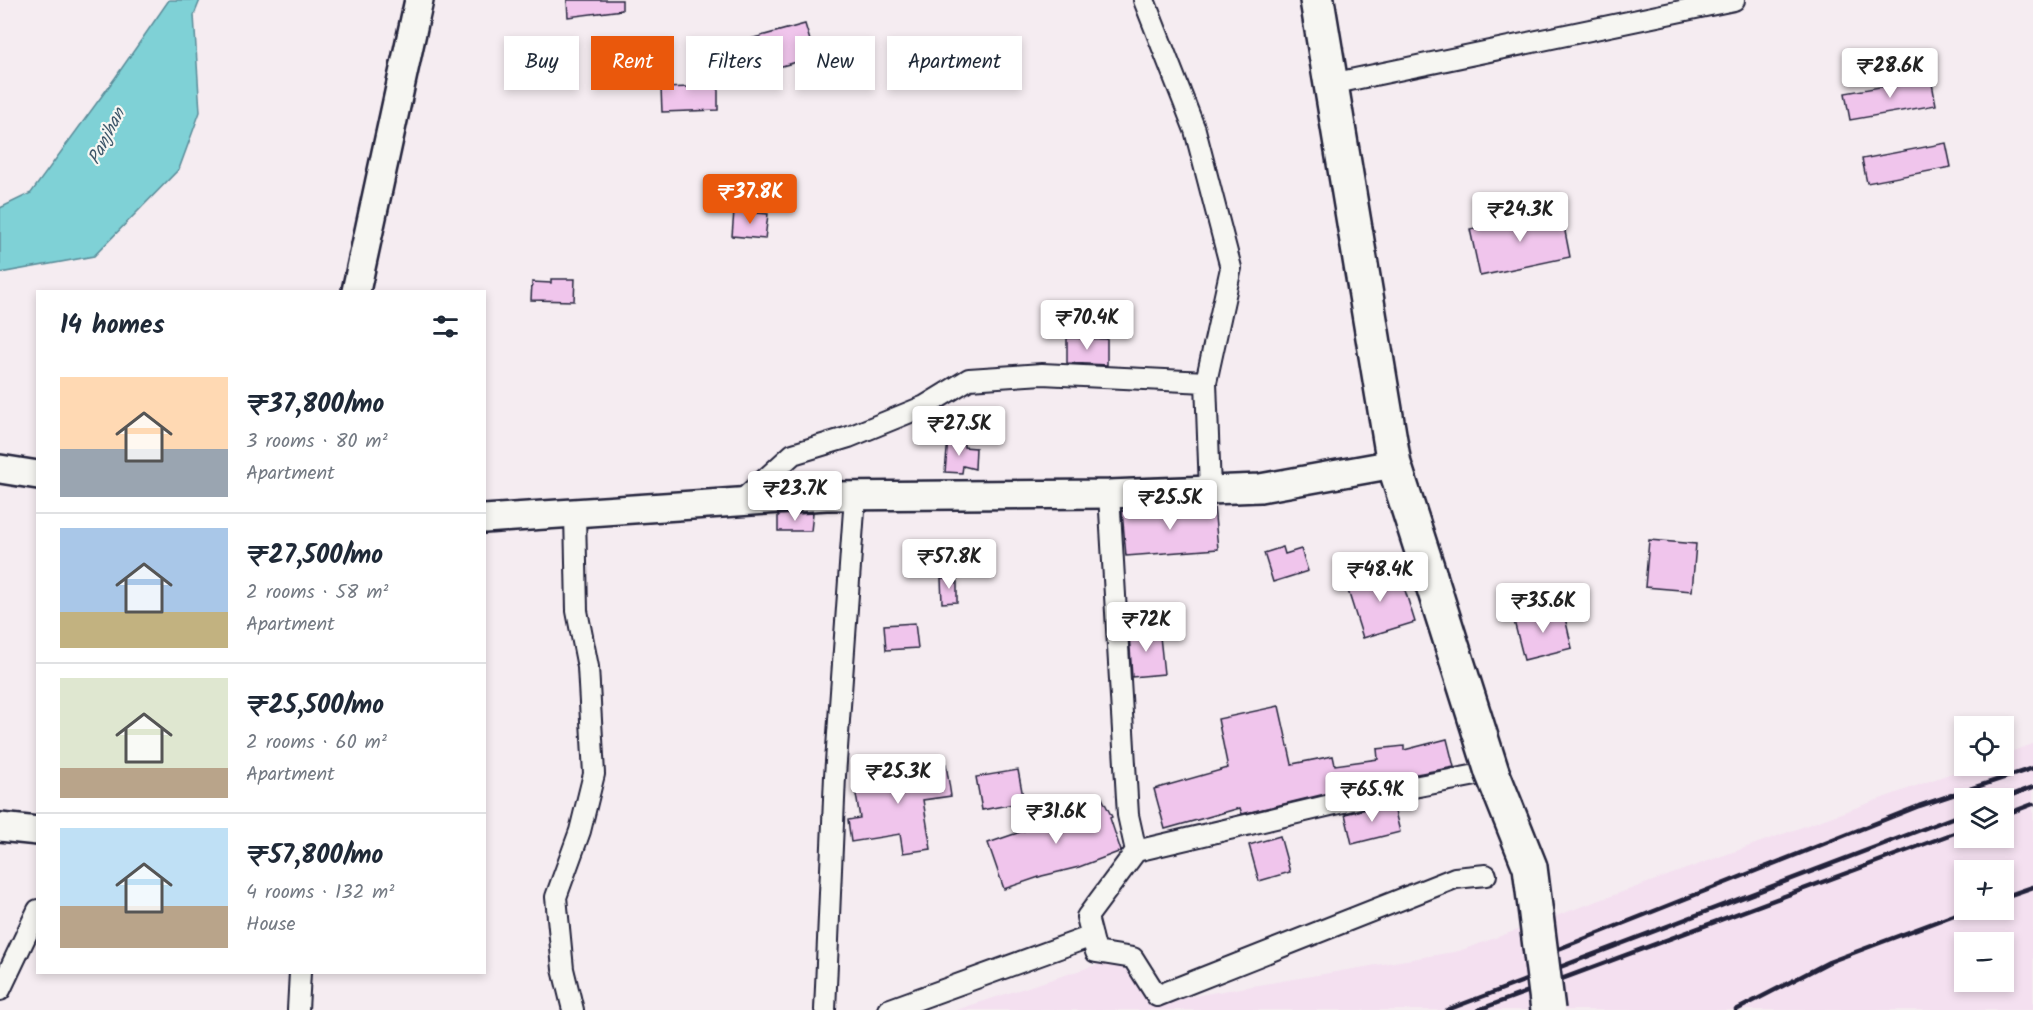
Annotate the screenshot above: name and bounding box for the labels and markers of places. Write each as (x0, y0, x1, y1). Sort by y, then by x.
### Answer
pin: ₹28.6K (1841, 48, 1939, 99)
pin: ₹37.8K (701, 174, 799, 225)
pin: ₹24.3K (1471, 192, 1569, 243)
pin: ₹70.4K (1038, 300, 1136, 351)
pin: ₹27.5K (910, 406, 1008, 457)
pin: ₹23.7K (746, 471, 844, 522)
pin: ₹25.5K (1121, 480, 1219, 531)
pin: ₹57.8K (900, 539, 998, 590)
pin: ₹48.4K (1331, 552, 1429, 603)
pin: ₹35.6K (1494, 583, 1592, 634)
pin: ₹72K (1110, 602, 1182, 653)
pin: ₹25.3K (849, 754, 947, 805)
pin: ₹65.9K (1323, 772, 1421, 823)
pin: ₹31.6K (1007, 794, 1105, 845)

